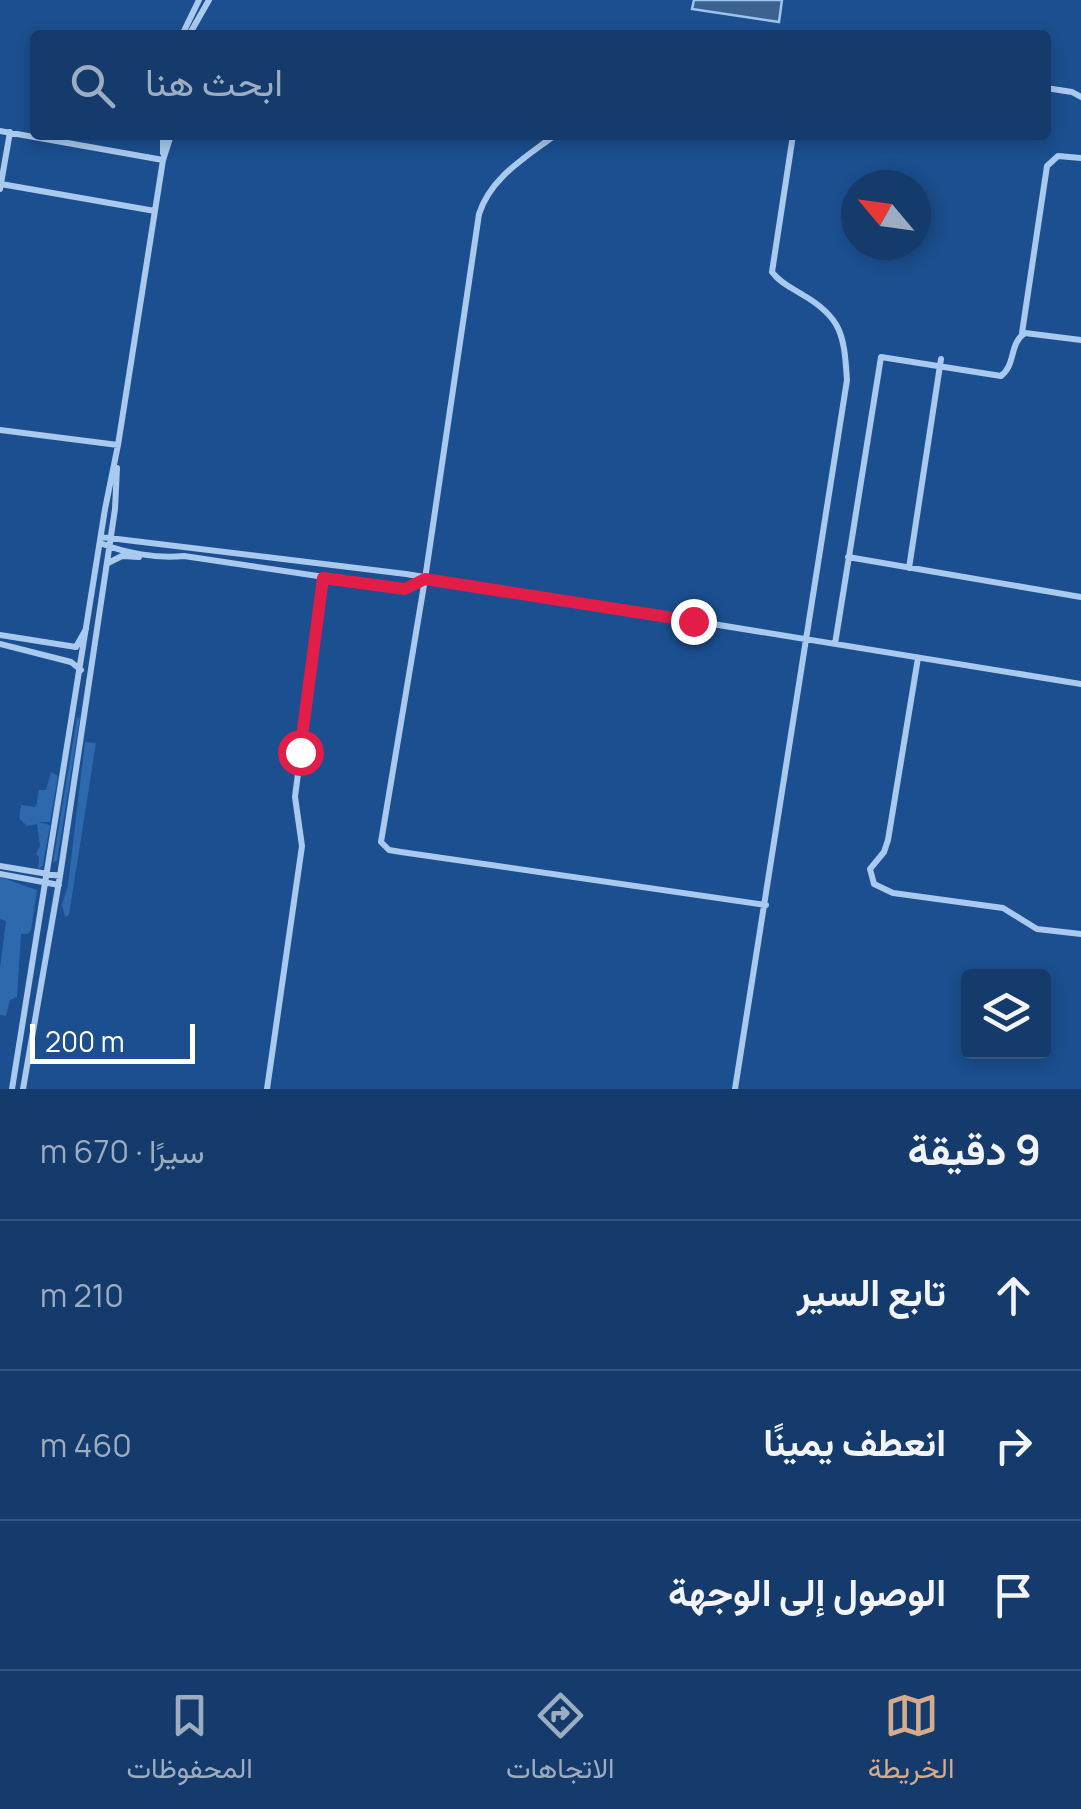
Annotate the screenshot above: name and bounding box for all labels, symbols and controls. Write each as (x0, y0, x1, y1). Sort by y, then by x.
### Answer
search box (30, 30, 1051, 140)
text: ابحث هنا (145, 55, 283, 107)
icon: search (65, 58, 120, 113)
north arrow (841, 170, 931, 260)
route end (671, 599, 717, 645)
route start (278, 730, 324, 776)
map controls (961, 969, 1051, 1059)
button: layers (961, 969, 1051, 1059)
scale bar (30, 1019, 195, 1064)
text: 200 m (45, 1022, 124, 1060)
text: 9 دقيقة (907, 1120, 1041, 1178)
text: سيرًا · 670 m (40, 1129, 205, 1173)
text: تابع السير (797, 1265, 946, 1317)
icon: ahead (986, 1268, 1041, 1323)
text: 210 m (40, 1273, 124, 1317)
text: انعطف يمينًا (763, 1415, 946, 1467)
icon: right (986, 1418, 1041, 1473)
text: 460 m (40, 1423, 132, 1467)
text: الوصول إلى الوجهة (668, 1565, 946, 1617)
icon: arrive (986, 1568, 1041, 1623)
tab: المحفوظات (127, 1688, 253, 1793)
tab: الاتجاهات (506, 1688, 615, 1793)
tab: الخريطة (868, 1688, 954, 1793)

